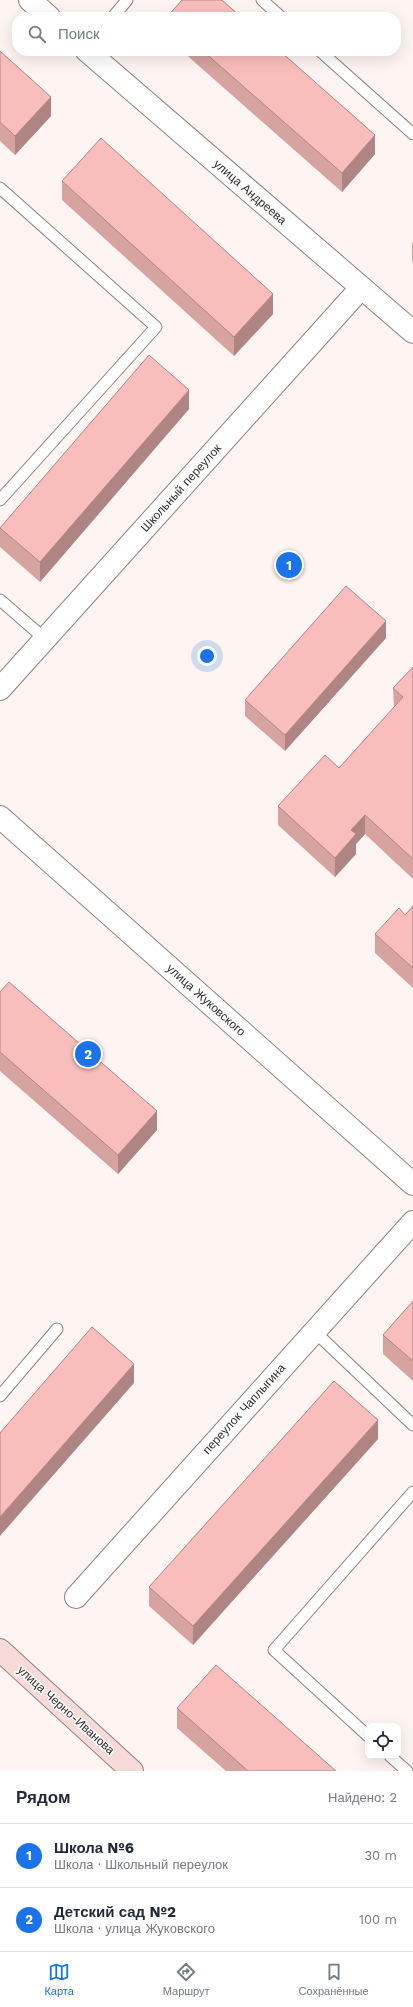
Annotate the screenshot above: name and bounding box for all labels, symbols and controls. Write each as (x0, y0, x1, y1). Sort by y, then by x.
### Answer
search box (12, 12, 401, 56)
icon: search (26, 23, 48, 45)
text: Поиск (58, 25, 100, 43)
street label: улица Андреева (211, 157, 289, 228)
street label: Школьный переулок (138, 441, 225, 535)
pin: 1 (276, 550, 302, 580)
your location (197, 646, 217, 666)
street label: улица Жуковского (164, 961, 249, 1039)
pin: 2 (75, 1039, 101, 1069)
street label: переулок Чаплыгина (200, 1361, 288, 1457)
street label: улица Черно-Иванова (15, 1663, 118, 1757)
map controls (365, 1723, 401, 1759)
button: locate (365, 1723, 401, 1759)
text: Рядом (16, 1787, 71, 1807)
text: Найдено: 2 (328, 1790, 397, 1805)
text: Школа №6 (54, 1839, 134, 1857)
text: 1 (26, 1848, 32, 1863)
text: 30 m (365, 1848, 397, 1863)
text: Школа · Школьный переулок (54, 1857, 228, 1872)
text: Детский сад №2 (54, 1903, 176, 1921)
text: 2 (25, 1912, 33, 1927)
text: 100 m (359, 1912, 397, 1927)
text: Школа · улица Жуковского (54, 1921, 215, 1936)
tab: Карта (44, 1961, 74, 1998)
tab: Маршрут (163, 1961, 210, 1998)
tab: Сохранённые (299, 1961, 369, 1998)

